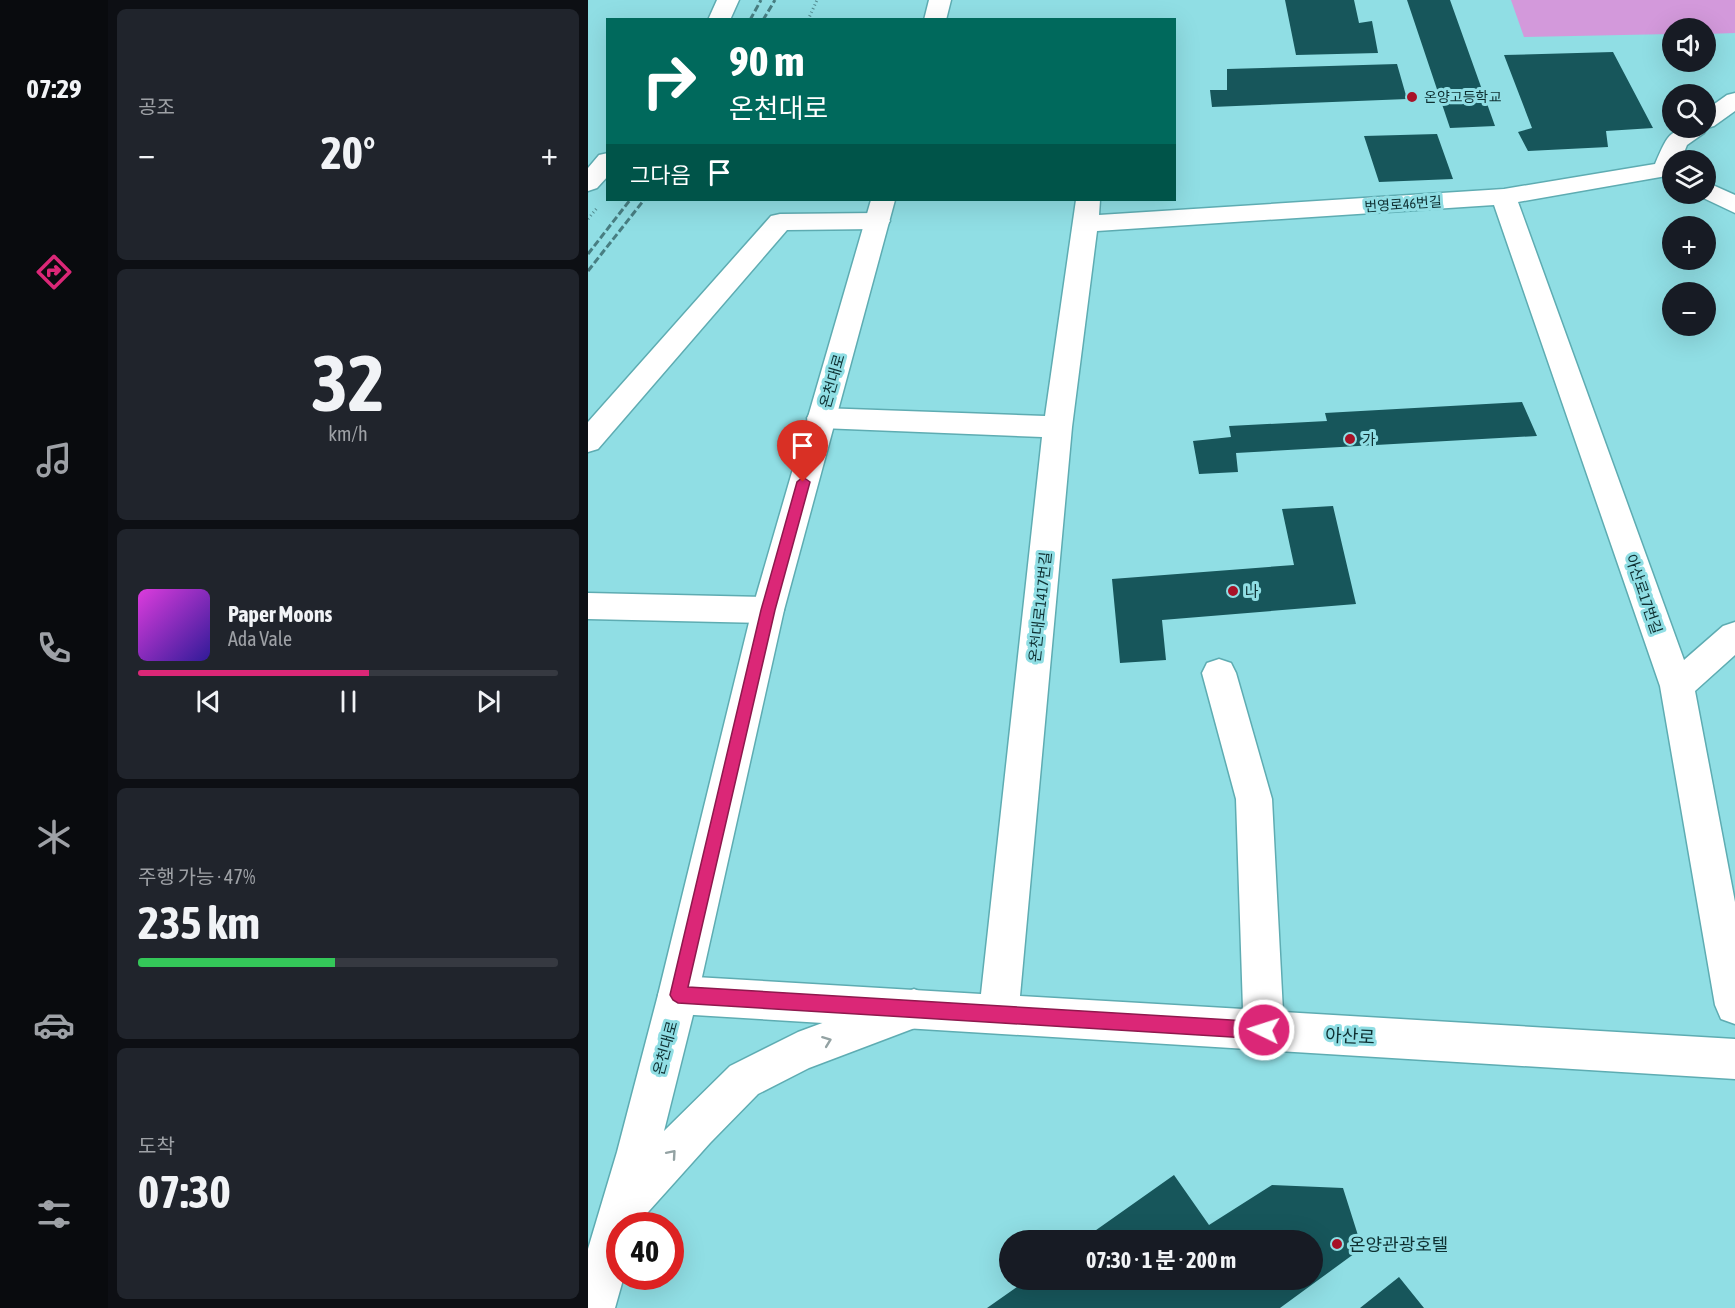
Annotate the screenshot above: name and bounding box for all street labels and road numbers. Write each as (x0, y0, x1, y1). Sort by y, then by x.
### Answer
street label: 번영로46번길 (1364, 193, 1442, 215)
street label: 온천대로 (816, 352, 848, 410)
street label: 온천대로1417번길 (1026, 551, 1054, 663)
street label: 아산로17번길 (1622, 552, 1666, 636)
street label: 온천대로 (650, 1019, 680, 1077)
street label: 아산로 (1325, 1024, 1375, 1048)

